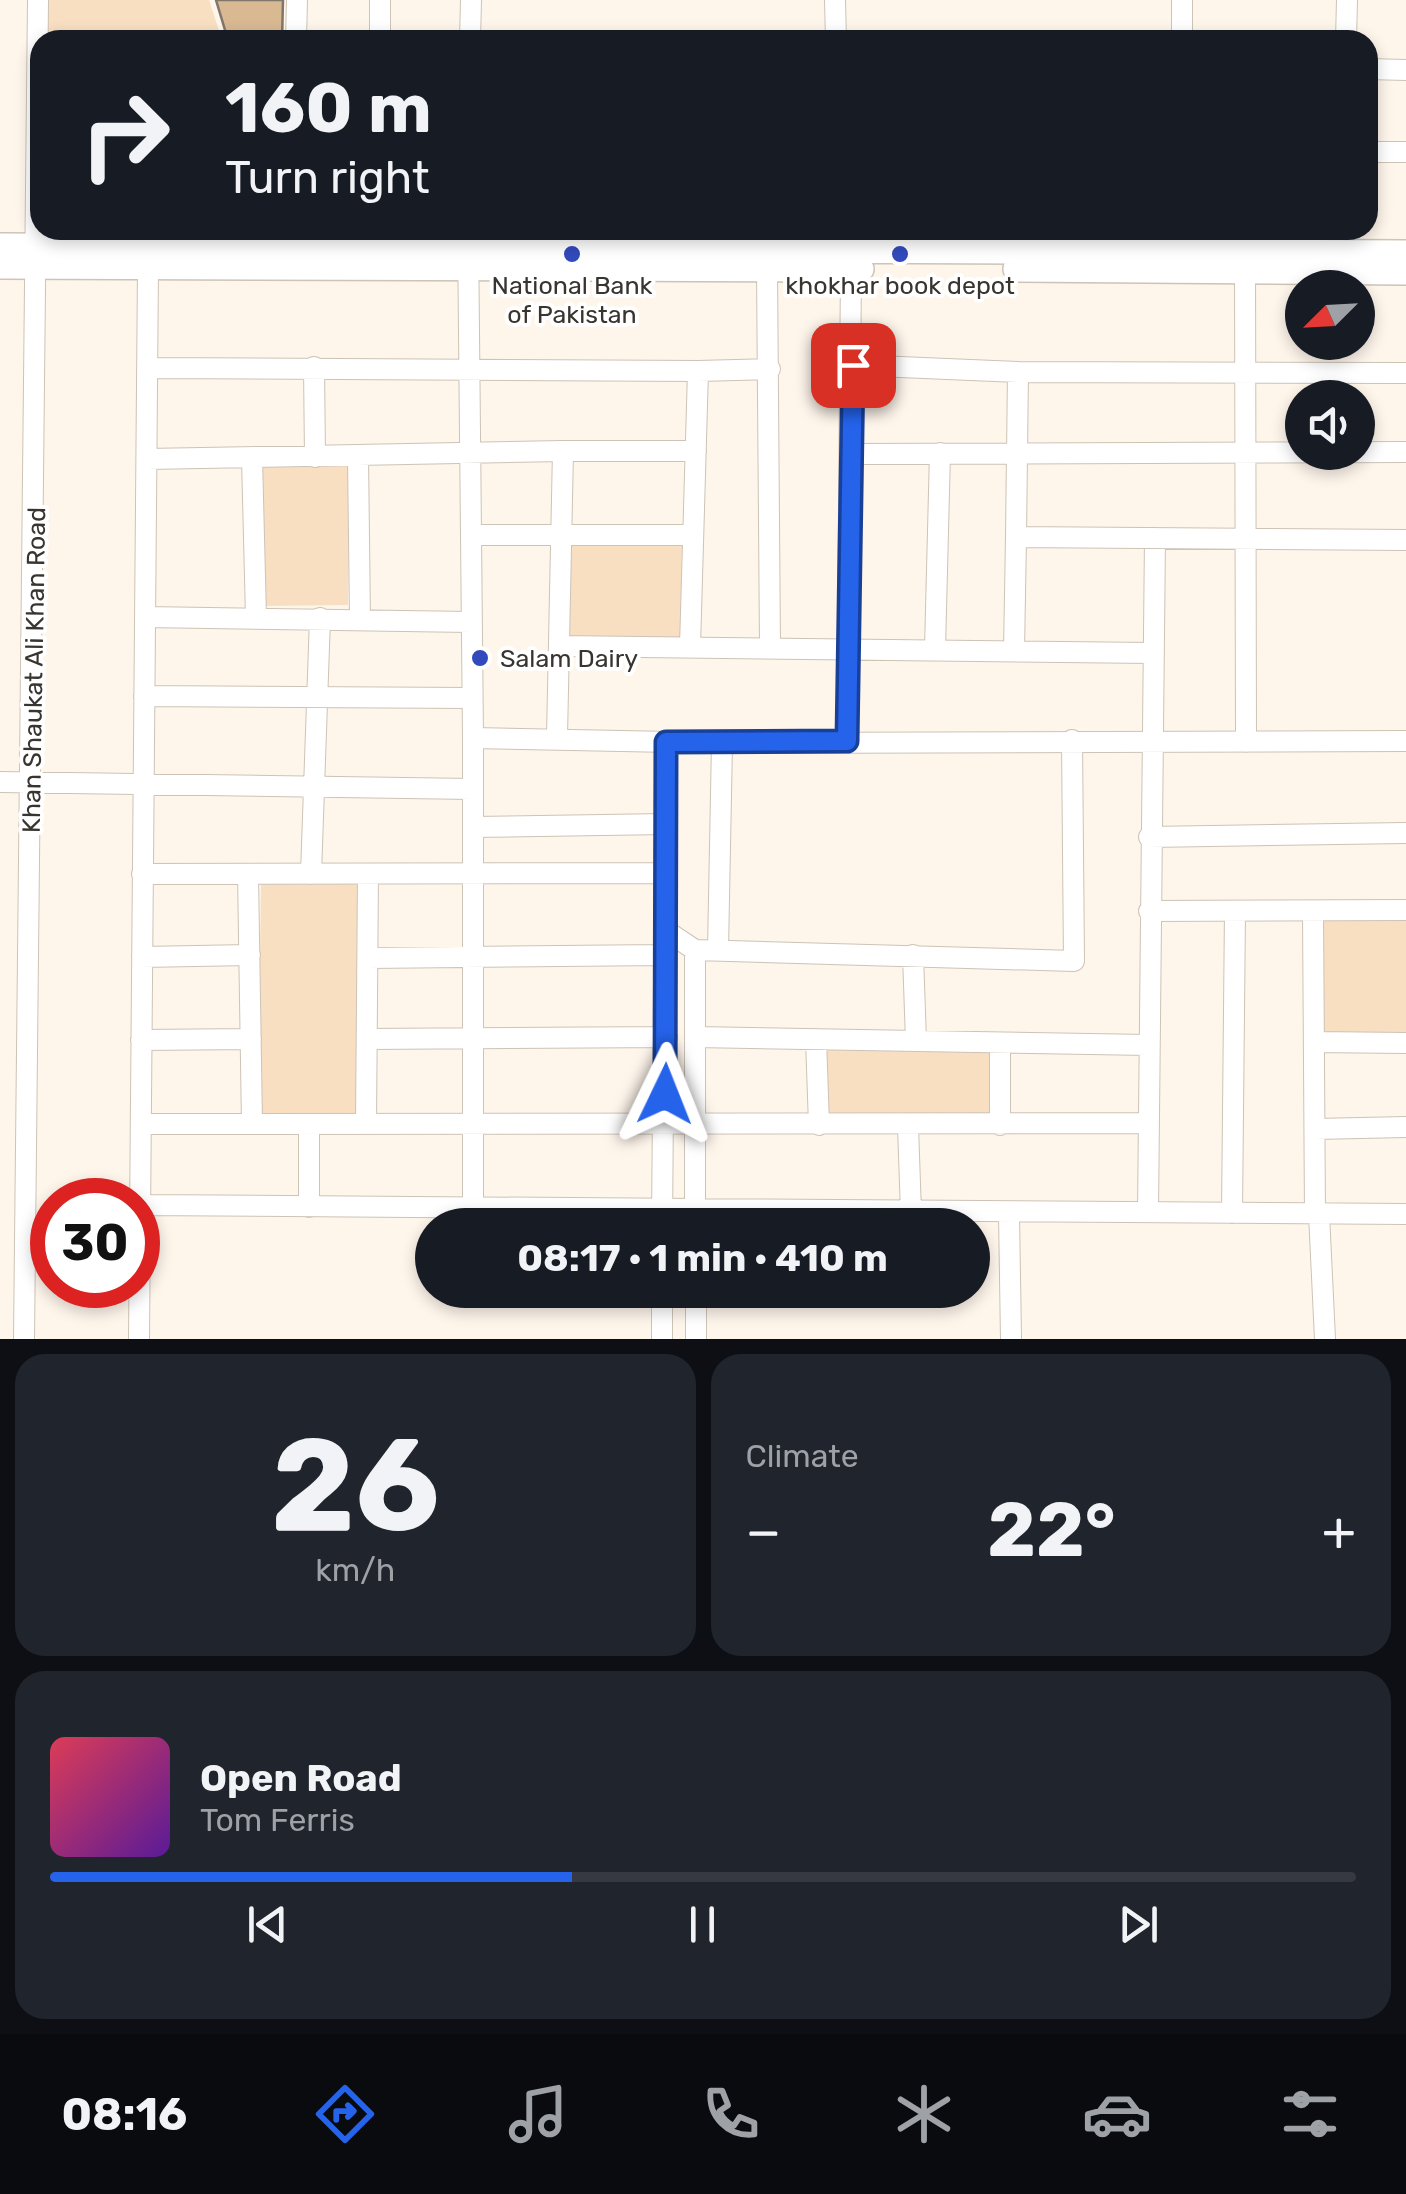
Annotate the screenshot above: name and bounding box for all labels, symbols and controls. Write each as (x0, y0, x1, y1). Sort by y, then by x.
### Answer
text: 160 m (225, 67, 432, 150)
icon: right (60, 70, 190, 200)
text: Turn right (225, 151, 429, 204)
marker: National Bank of Pakistan (561, 243, 583, 265)
marker: khokhar book depot (889, 243, 911, 265)
north arrow (1285, 270, 1375, 360)
map controls (1285, 270, 1375, 470)
place label: National Bank of Pakistan (492, 271, 653, 329)
place label: khokhar book depot (785, 271, 1015, 300)
pin (811, 323, 896, 408)
icon: arrive (826, 338, 881, 393)
button: sound (1285, 380, 1375, 470)
street label: Khan Shaukat Ali Khan Road (17, 507, 51, 833)
place label: Salam Dairy (500, 644, 638, 673)
marker: Salam Dairy (469, 647, 491, 669)
position arrow (613, 1042, 717, 1146)
speed limit sign: 30 (30, 1178, 160, 1308)
text: 08:17 · 1 min · 410 m (517, 1235, 888, 1281)
text: 26 (271, 1408, 440, 1563)
text: Climate (746, 1437, 859, 1475)
text: 22° (987, 1486, 1116, 1575)
text: − (746, 1499, 781, 1564)
text: + (1322, 1499, 1356, 1564)
text: km/h (315, 1551, 395, 1589)
text: Open Road (200, 1755, 402, 1801)
text: Tom Ferris (200, 1801, 355, 1839)
icon: previous (240, 1897, 295, 1952)
icon: pause (675, 1897, 730, 1952)
icon: next (1111, 1897, 1166, 1952)
icon: directions (310, 2079, 380, 2149)
icon: music (503, 2079, 573, 2149)
icon: phone (696, 2079, 766, 2149)
icon: climate (889, 2079, 959, 2149)
icon: car (1082, 2079, 1152, 2149)
icon: filters (1275, 2079, 1345, 2149)
text: 08:16 (61, 2088, 187, 2141)

